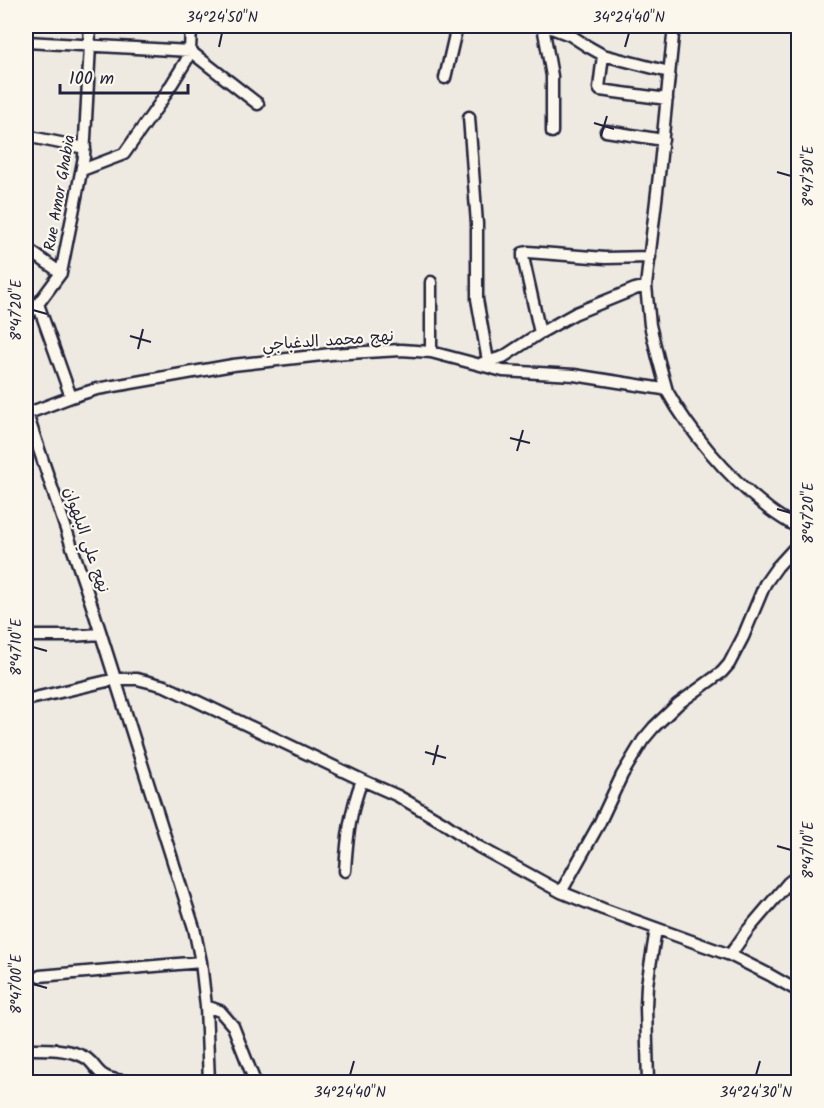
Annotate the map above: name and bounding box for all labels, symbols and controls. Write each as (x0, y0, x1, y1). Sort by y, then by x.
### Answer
text: 34°24'50"N (186, 6, 258, 30)
text: 34°24'40"N (593, 6, 665, 30)
scale bar (60, 57, 188, 95)
text: 100 m (69, 65, 114, 94)
street label: Rue Amor Ghabia (37, 133, 83, 253)
text: 8°47'30"E (797, 144, 821, 207)
text: 8°47'20"E (5, 278, 29, 341)
street label: نهج محمد الدغباجي (261, 324, 395, 359)
text: 8°47'20"E (797, 481, 821, 544)
street label: نهج علي البلهوان (55, 484, 116, 597)
text: 8°47'10"E (5, 617, 29, 676)
text: 8°47'10"E (797, 820, 821, 879)
text: 8°47'00"E (5, 953, 29, 1014)
text: 34°24'40"N (314, 1081, 386, 1105)
text: 34°24'30"N (720, 1081, 792, 1105)

